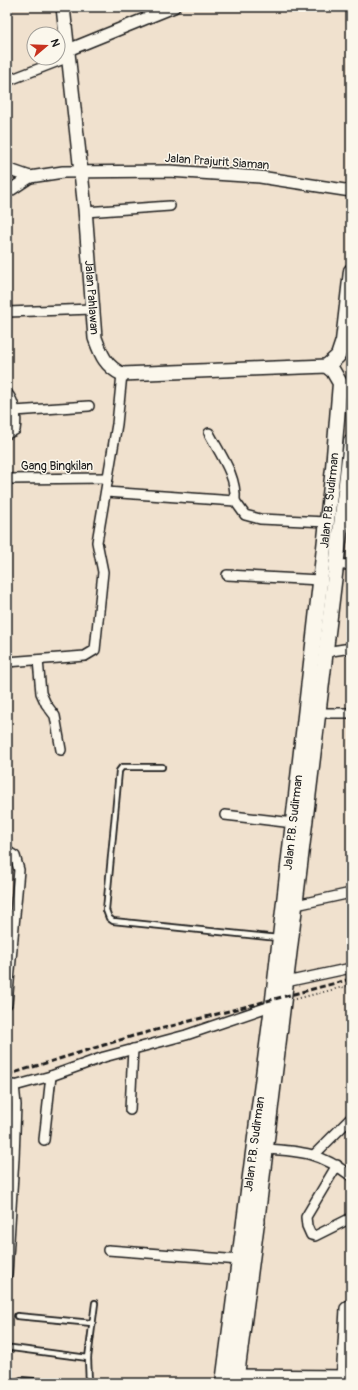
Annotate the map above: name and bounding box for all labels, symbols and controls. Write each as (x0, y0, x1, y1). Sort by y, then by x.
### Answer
north arrow (26, 26, 66, 66)
text: N (48, 37, 63, 49)
street label: Jalan Prajurit Siaman (164, 151, 270, 173)
street label: Jalan Pahlawan (81, 260, 102, 336)
street label: Jalan P.B. Sudirman (316, 452, 342, 549)
street label: Gang Bingkilan (21, 459, 93, 474)
street label: Jalan P.B. Sudirman (280, 774, 306, 871)
street label: Jalan P.B. Sudirman (240, 1095, 268, 1193)

